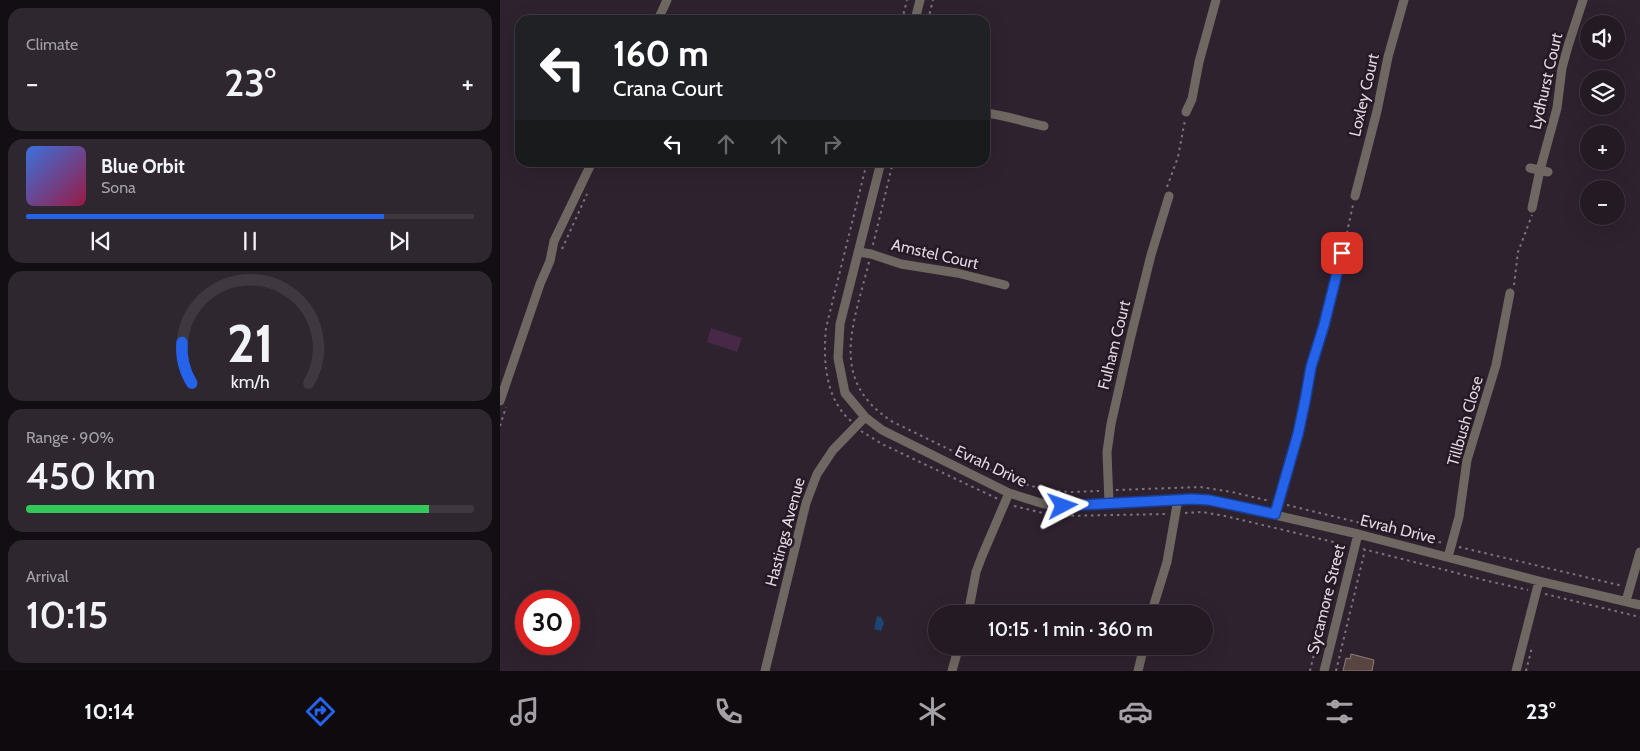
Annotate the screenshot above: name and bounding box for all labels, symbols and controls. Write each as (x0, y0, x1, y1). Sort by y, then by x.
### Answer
map controls (1580, 15, 1625, 225)
button: sound (1580, 15, 1625, 60)
street label: Lydhurst Court (1526, 30, 1566, 131)
text: 160 m (613, 32, 709, 75)
text: Climate (26, 35, 78, 54)
icon: left (530, 35, 595, 100)
street label: Loxley Court (1345, 51, 1383, 138)
text: 23° (224, 59, 276, 106)
text: − (26, 66, 38, 100)
text: + (462, 66, 474, 100)
button: layers (1580, 70, 1625, 115)
text: Crana Court (613, 75, 723, 102)
button: + (1580, 125, 1625, 170)
icon: left (659, 130, 687, 158)
icon: ahead (712, 130, 740, 158)
icon: ahead (765, 130, 793, 158)
icon: right (818, 130, 846, 158)
text: Blue Orbit (101, 155, 185, 178)
text: Sona (101, 178, 136, 197)
button: − (1580, 180, 1625, 225)
icon: previous (87, 227, 115, 255)
icon: pause (236, 227, 264, 255)
icon: next (385, 227, 413, 255)
pin (1321, 232, 1363, 274)
street label: Amstel Court (890, 235, 981, 273)
icon: arrive (1328, 239, 1356, 267)
street label: Fulham Court (1094, 298, 1134, 392)
text: 21 (227, 312, 273, 375)
text: km/h (230, 371, 270, 392)
street label: Tillbush Close (1443, 374, 1487, 468)
text: Range · 90% (26, 428, 114, 447)
street label: Evrah Drive (952, 441, 1030, 491)
text: 450 km (26, 452, 156, 499)
street label: Hastings Avenue (761, 475, 809, 589)
position arrow (1036, 479, 1088, 531)
street label: Evrah Drive (1358, 510, 1438, 548)
street label: Sycamore Street (1303, 542, 1349, 656)
text: Arrival (26, 567, 69, 586)
speed limit sign: 30 (515, 590, 580, 655)
text: 10:15 (26, 591, 108, 638)
text: 10:15 · 1 min · 360 m (988, 618, 1153, 641)
icon: directions (303, 694, 338, 729)
icon: music (507, 694, 542, 729)
icon: phone (711, 694, 746, 729)
icon: climate (915, 694, 950, 729)
icon: car (1118, 694, 1153, 729)
icon: filters (1322, 694, 1357, 729)
text: 10:14 (84, 698, 135, 725)
text: 23° (1526, 698, 1556, 725)

